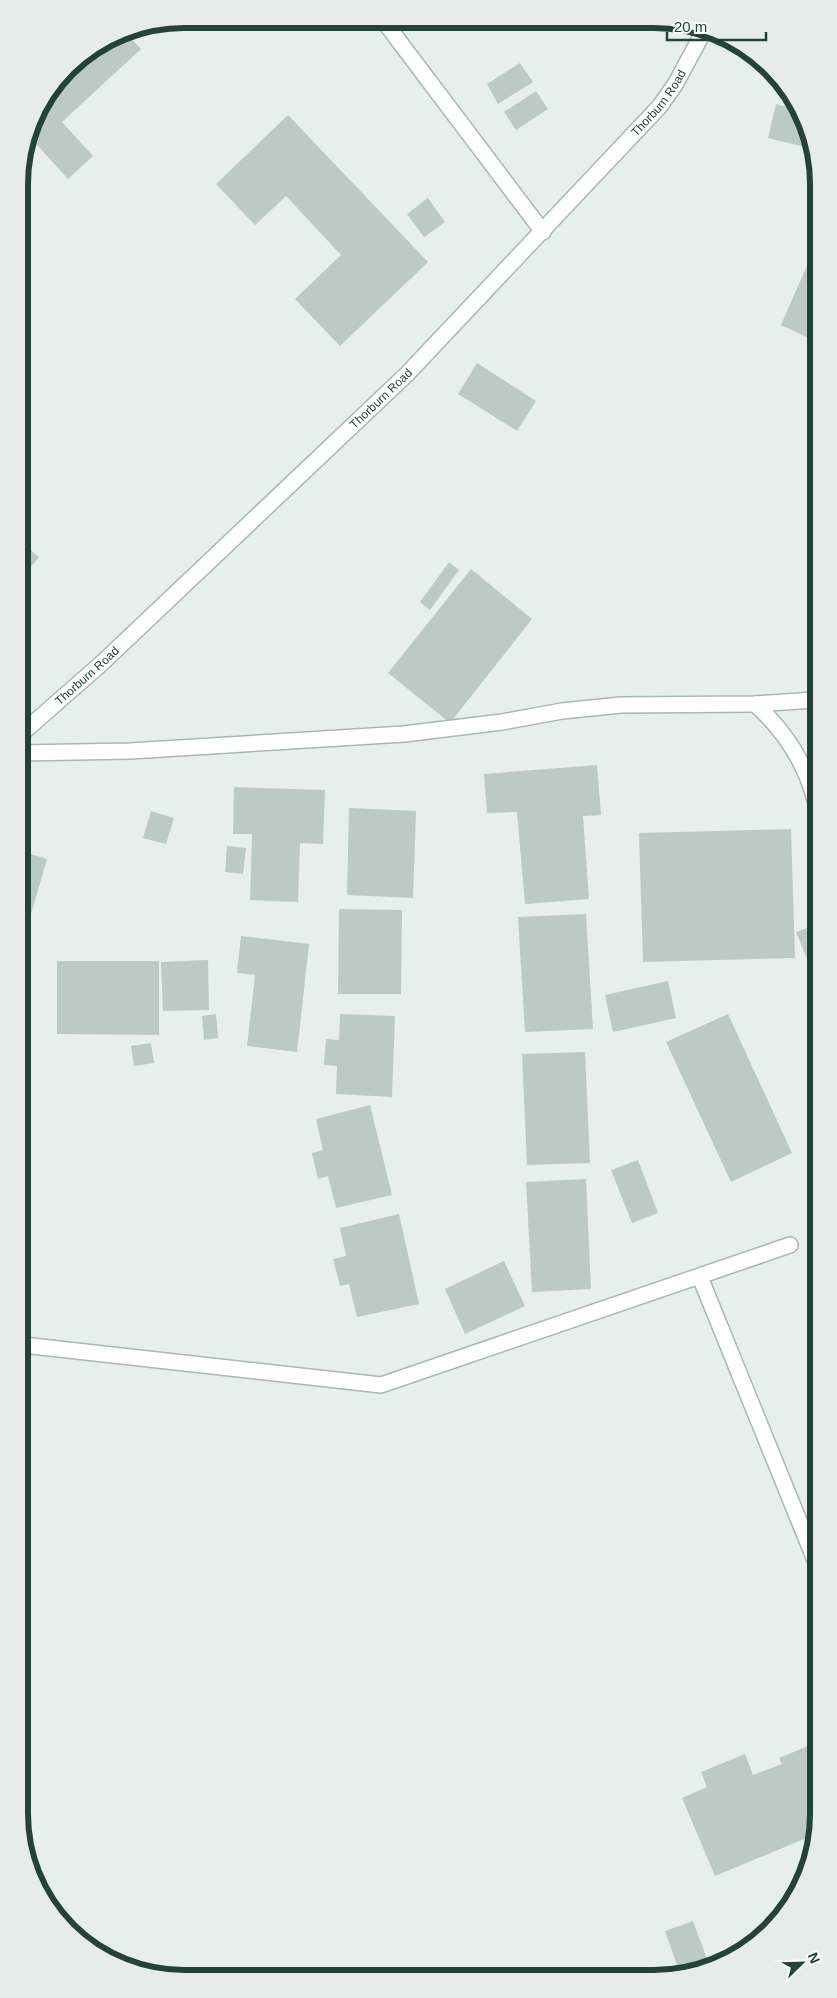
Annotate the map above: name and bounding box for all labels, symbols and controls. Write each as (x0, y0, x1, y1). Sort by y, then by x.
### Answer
scale bar (667, 10, 766, 42)
text: 20 m (674, 18, 707, 35)
street label: Thorburn Road (628, 67, 689, 139)
street label: Thorburn Road (347, 366, 415, 432)
street label: Thorburn Road (52, 644, 122, 708)
north arrow (777, 1938, 827, 1988)
text: N (805, 1950, 823, 1966)

